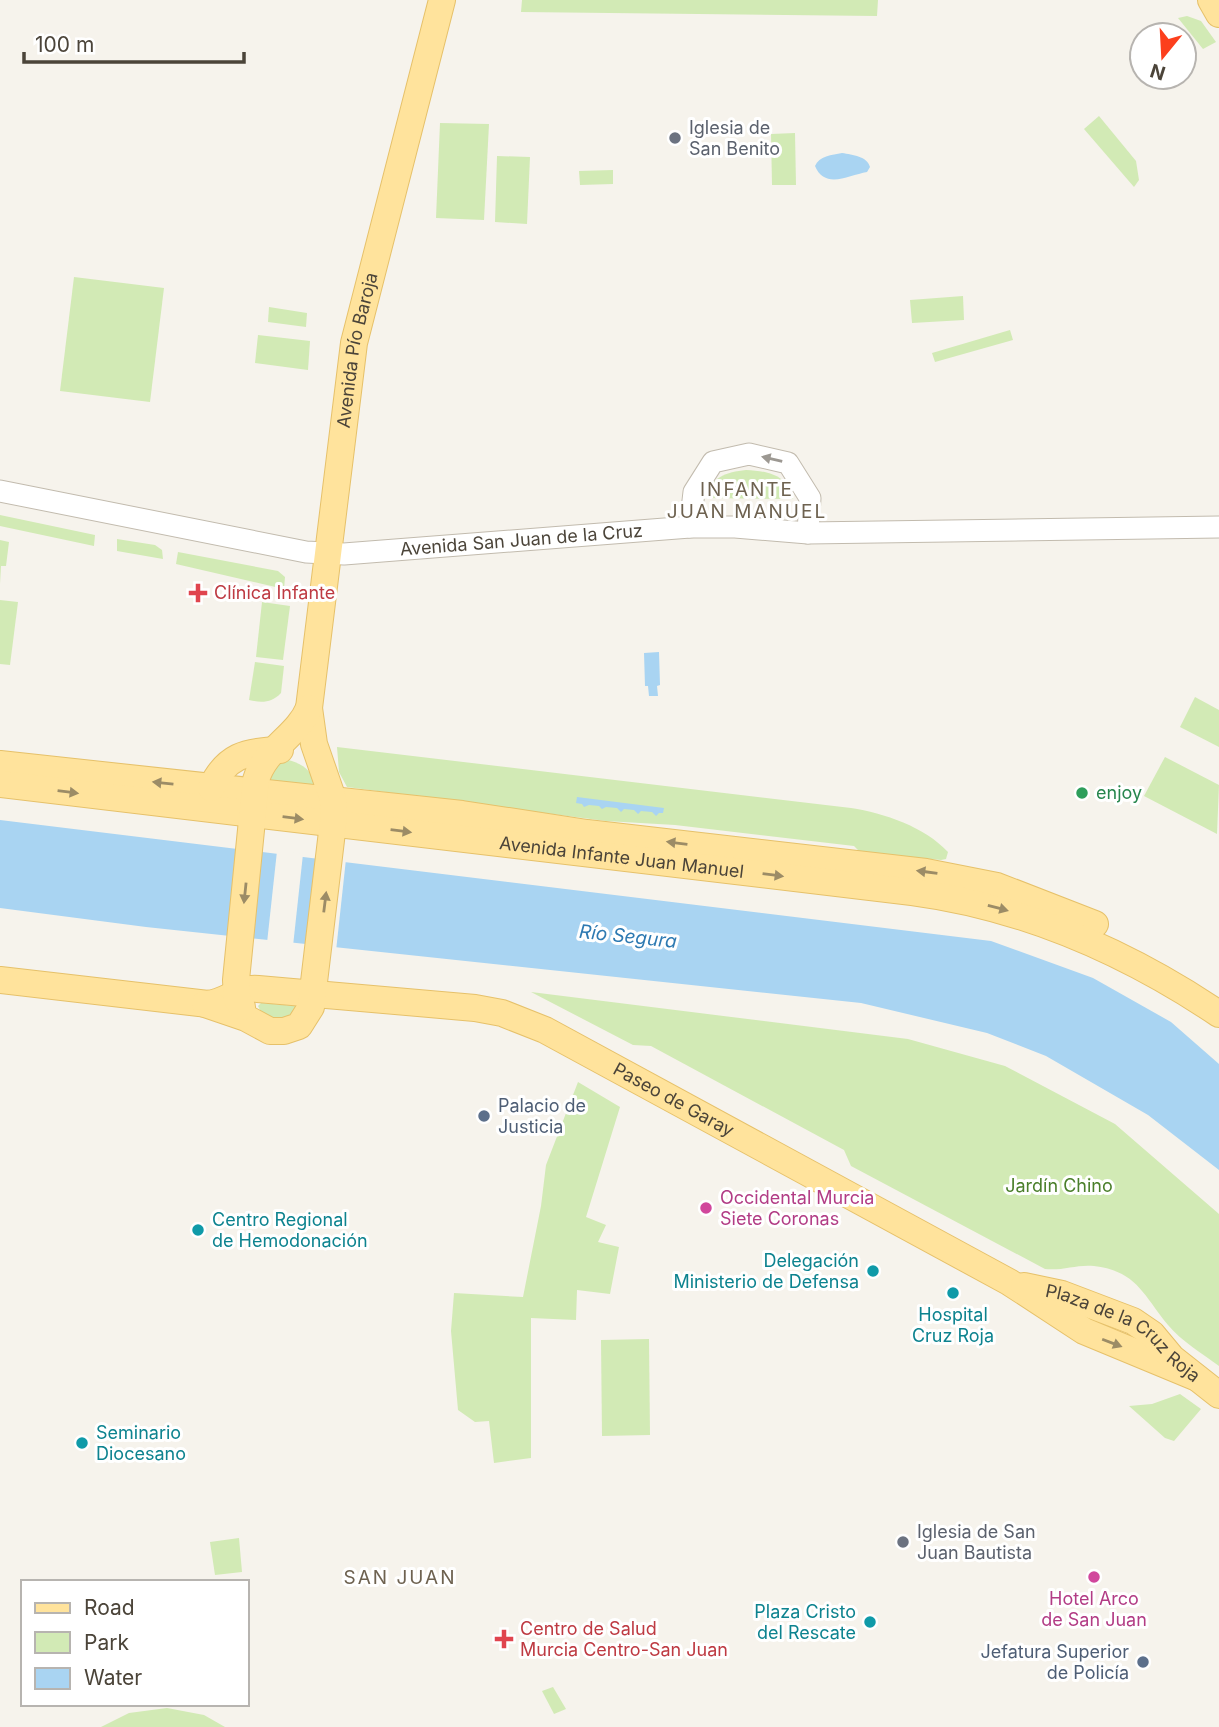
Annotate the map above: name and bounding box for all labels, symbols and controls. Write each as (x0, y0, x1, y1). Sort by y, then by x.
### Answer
scale bar (24, 21, 245, 65)
north arrow (1128, 21, 1198, 91)
text: 100 m (35, 32, 94, 57)
text: N (1147, 59, 1168, 85)
place label: Iglesia de San Benito (689, 117, 780, 159)
marker: Iglesia de San Benito (667, 130, 683, 146)
street label: Avenida Pío Baroja (333, 270, 382, 429)
one-way arrow (761, 454, 783, 465)
district label: INFANTE JUAN MANUEL (667, 478, 827, 523)
street label: Avenida San Juan de la Cruz (399, 520, 644, 560)
place label: Clínica Infante (214, 582, 335, 603)
marker: Clínica Infante (188, 583, 208, 603)
one-way arrow (152, 778, 174, 789)
place label: enjoy (1096, 782, 1142, 803)
marker: enjoy (1074, 785, 1090, 801)
one-way arrow (57, 787, 79, 798)
one-way arrow (283, 813, 305, 824)
one-way arrow (390, 826, 412, 837)
street label: Avenida Infante Juan Manuel (498, 832, 745, 882)
one-way arrow (666, 838, 688, 849)
one-way arrow (916, 867, 938, 878)
one-way arrow (762, 870, 784, 881)
one-way arrow (240, 882, 251, 904)
one-way arrow (319, 891, 330, 913)
one-way arrow (988, 904, 1009, 914)
water label: Río Segura (578, 920, 678, 953)
street label: Paseo de Garay (610, 1058, 738, 1141)
place label: Palacio de Justicia (498, 1095, 586, 1137)
marker: Palacio de Justicia (476, 1108, 492, 1124)
park label: Jardín Chino (1005, 1175, 1113, 1196)
place label: Occidental Murcia Siete Coronas (720, 1187, 874, 1229)
marker: Occidental Murcia Siete Coronas (698, 1200, 714, 1216)
place label: Centro Regional de Hemodonación (212, 1209, 368, 1251)
marker: Centro Regional de Hemodonación (190, 1222, 206, 1238)
place label: Delegación Ministerio de Defensa (673, 1250, 859, 1292)
marker: Delegación Ministerio de Defensa (865, 1263, 881, 1279)
street label: Plaza de la Cruz Roja (1044, 1280, 1204, 1386)
marker: Hospital Cruz Roja (945, 1285, 961, 1301)
place label: Hospital Cruz Roja (912, 1304, 994, 1346)
one-way arrow (1101, 1338, 1122, 1349)
place label: Seminario Diocesano (96, 1422, 186, 1464)
marker: Seminario Diocesano (74, 1435, 90, 1451)
place label: Iglesia de San Juan Bautista (917, 1521, 1036, 1563)
marker: Iglesia de San Juan Bautista (895, 1534, 911, 1550)
district label: SAN JUAN (344, 1566, 457, 1589)
marker: Hotel Arco de San Juan (1086, 1569, 1102, 1585)
legend (21, 1580, 248, 1706)
place label: Hotel Arco de San Juan (1041, 1588, 1147, 1630)
text: Road (84, 1595, 135, 1620)
place label: Plaza Cristo del Rescate (754, 1601, 856, 1643)
marker: Plaza Cristo del Rescate (862, 1614, 878, 1630)
place label: Centro de Salud Murcia Centro-San Juan (520, 1618, 728, 1660)
marker: Centro de Salud Murcia Centro-San Juan (494, 1629, 514, 1649)
text: Park (84, 1630, 129, 1655)
place label: Jefatura Superior de Policía (981, 1641, 1129, 1683)
marker: Jefatura Superior de Policía (1135, 1654, 1151, 1670)
text: Water (84, 1665, 142, 1690)

